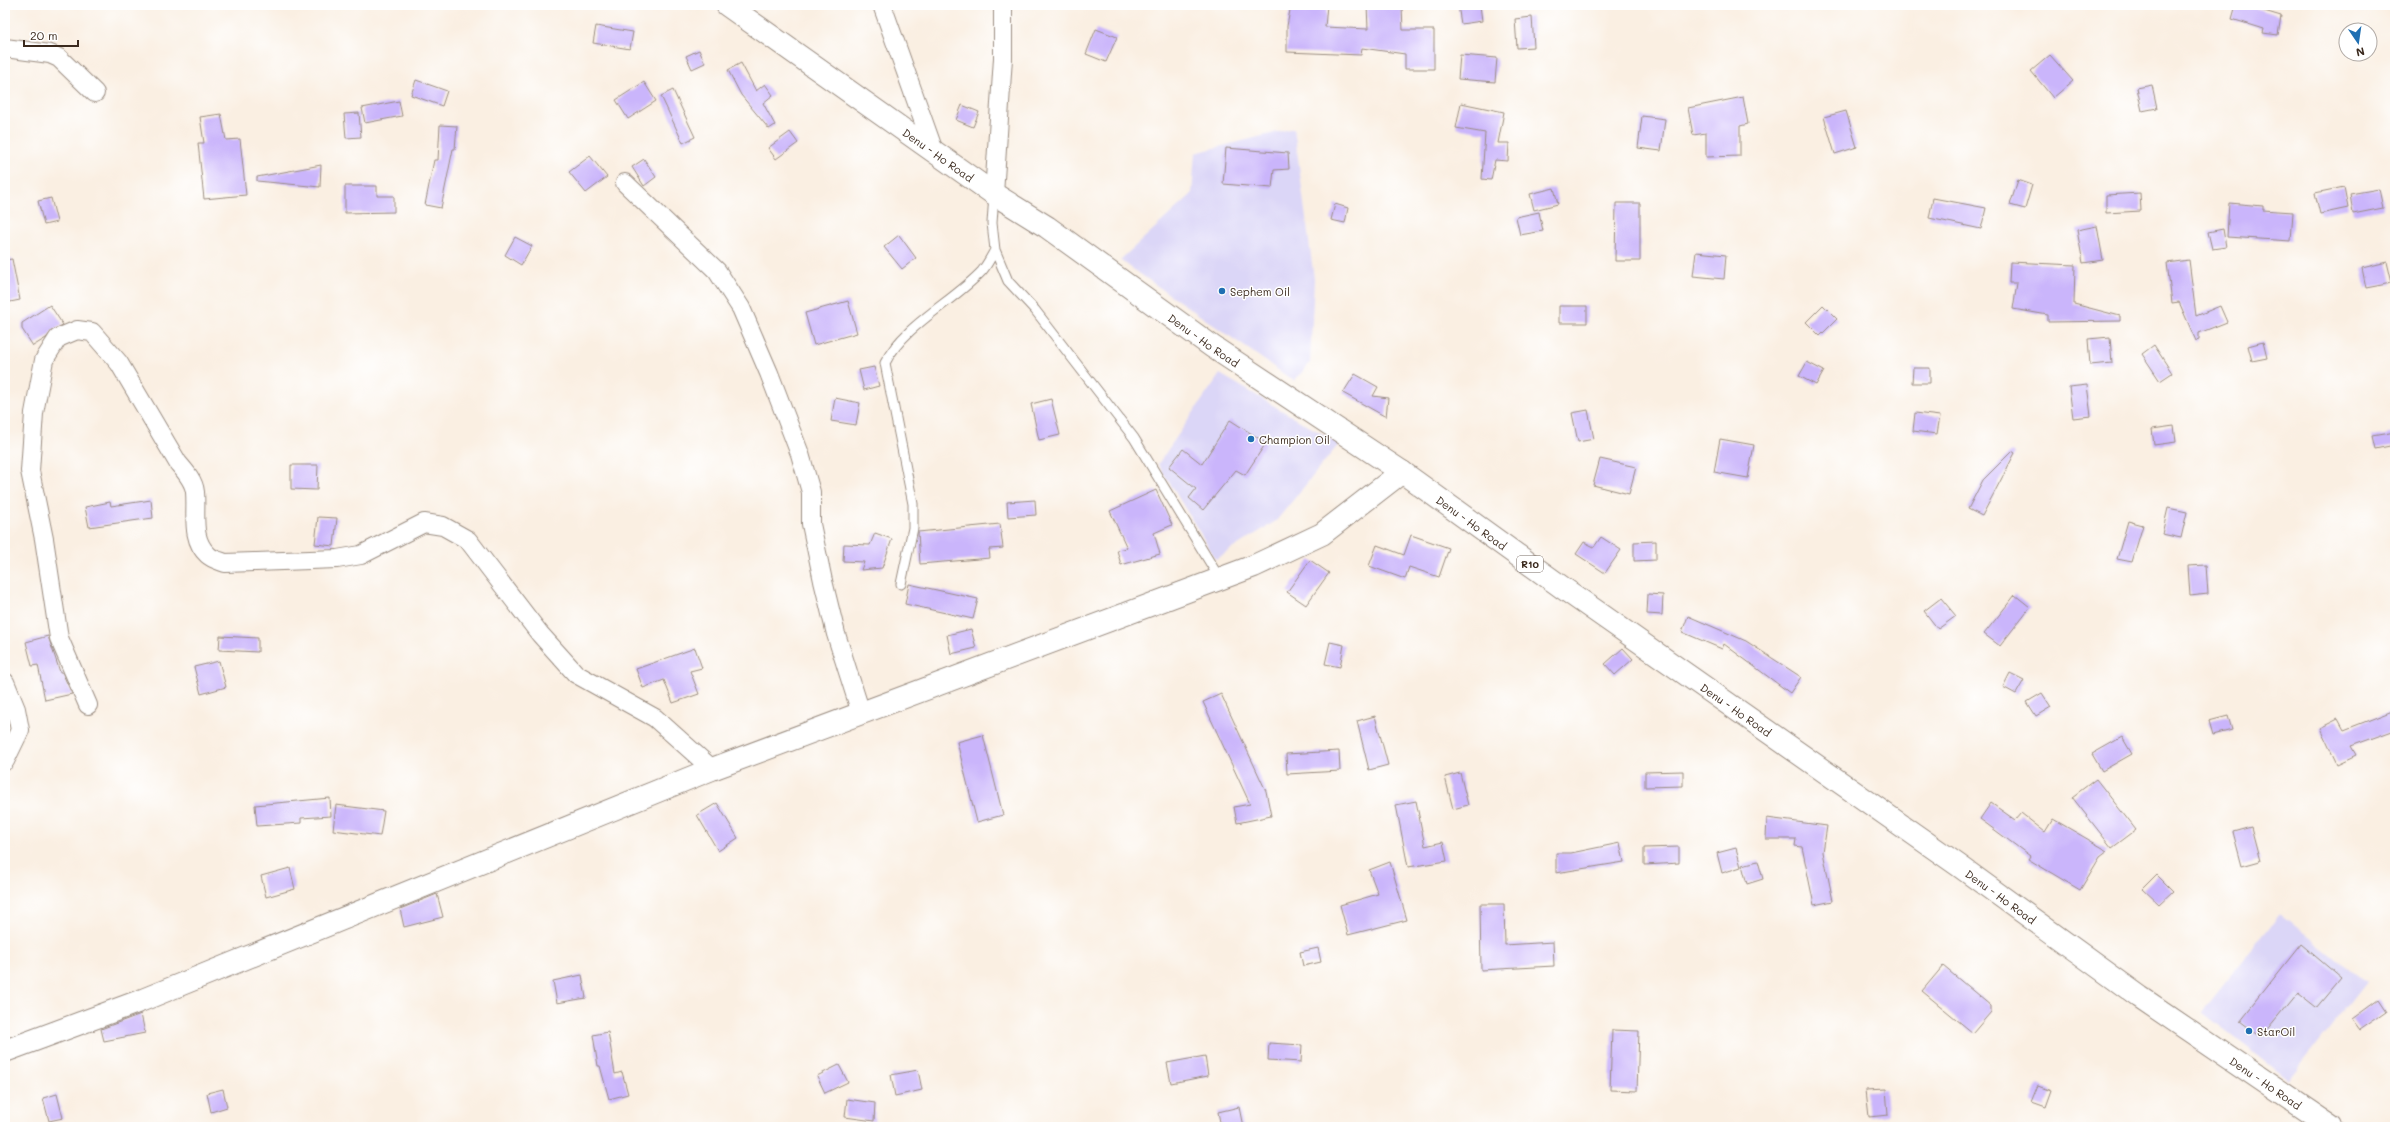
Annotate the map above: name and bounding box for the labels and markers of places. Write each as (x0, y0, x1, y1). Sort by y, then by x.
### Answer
place label: Sephem Oil (1230, 284, 1290, 299)
marker: Sephem Oil (1217, 286, 1227, 296)
place label: Champion Oil (1259, 432, 1330, 447)
marker: Champion Oil (1246, 434, 1256, 444)
place label: StarOil (2257, 1024, 2295, 1039)
marker: StarOil (2244, 1026, 2254, 1036)

